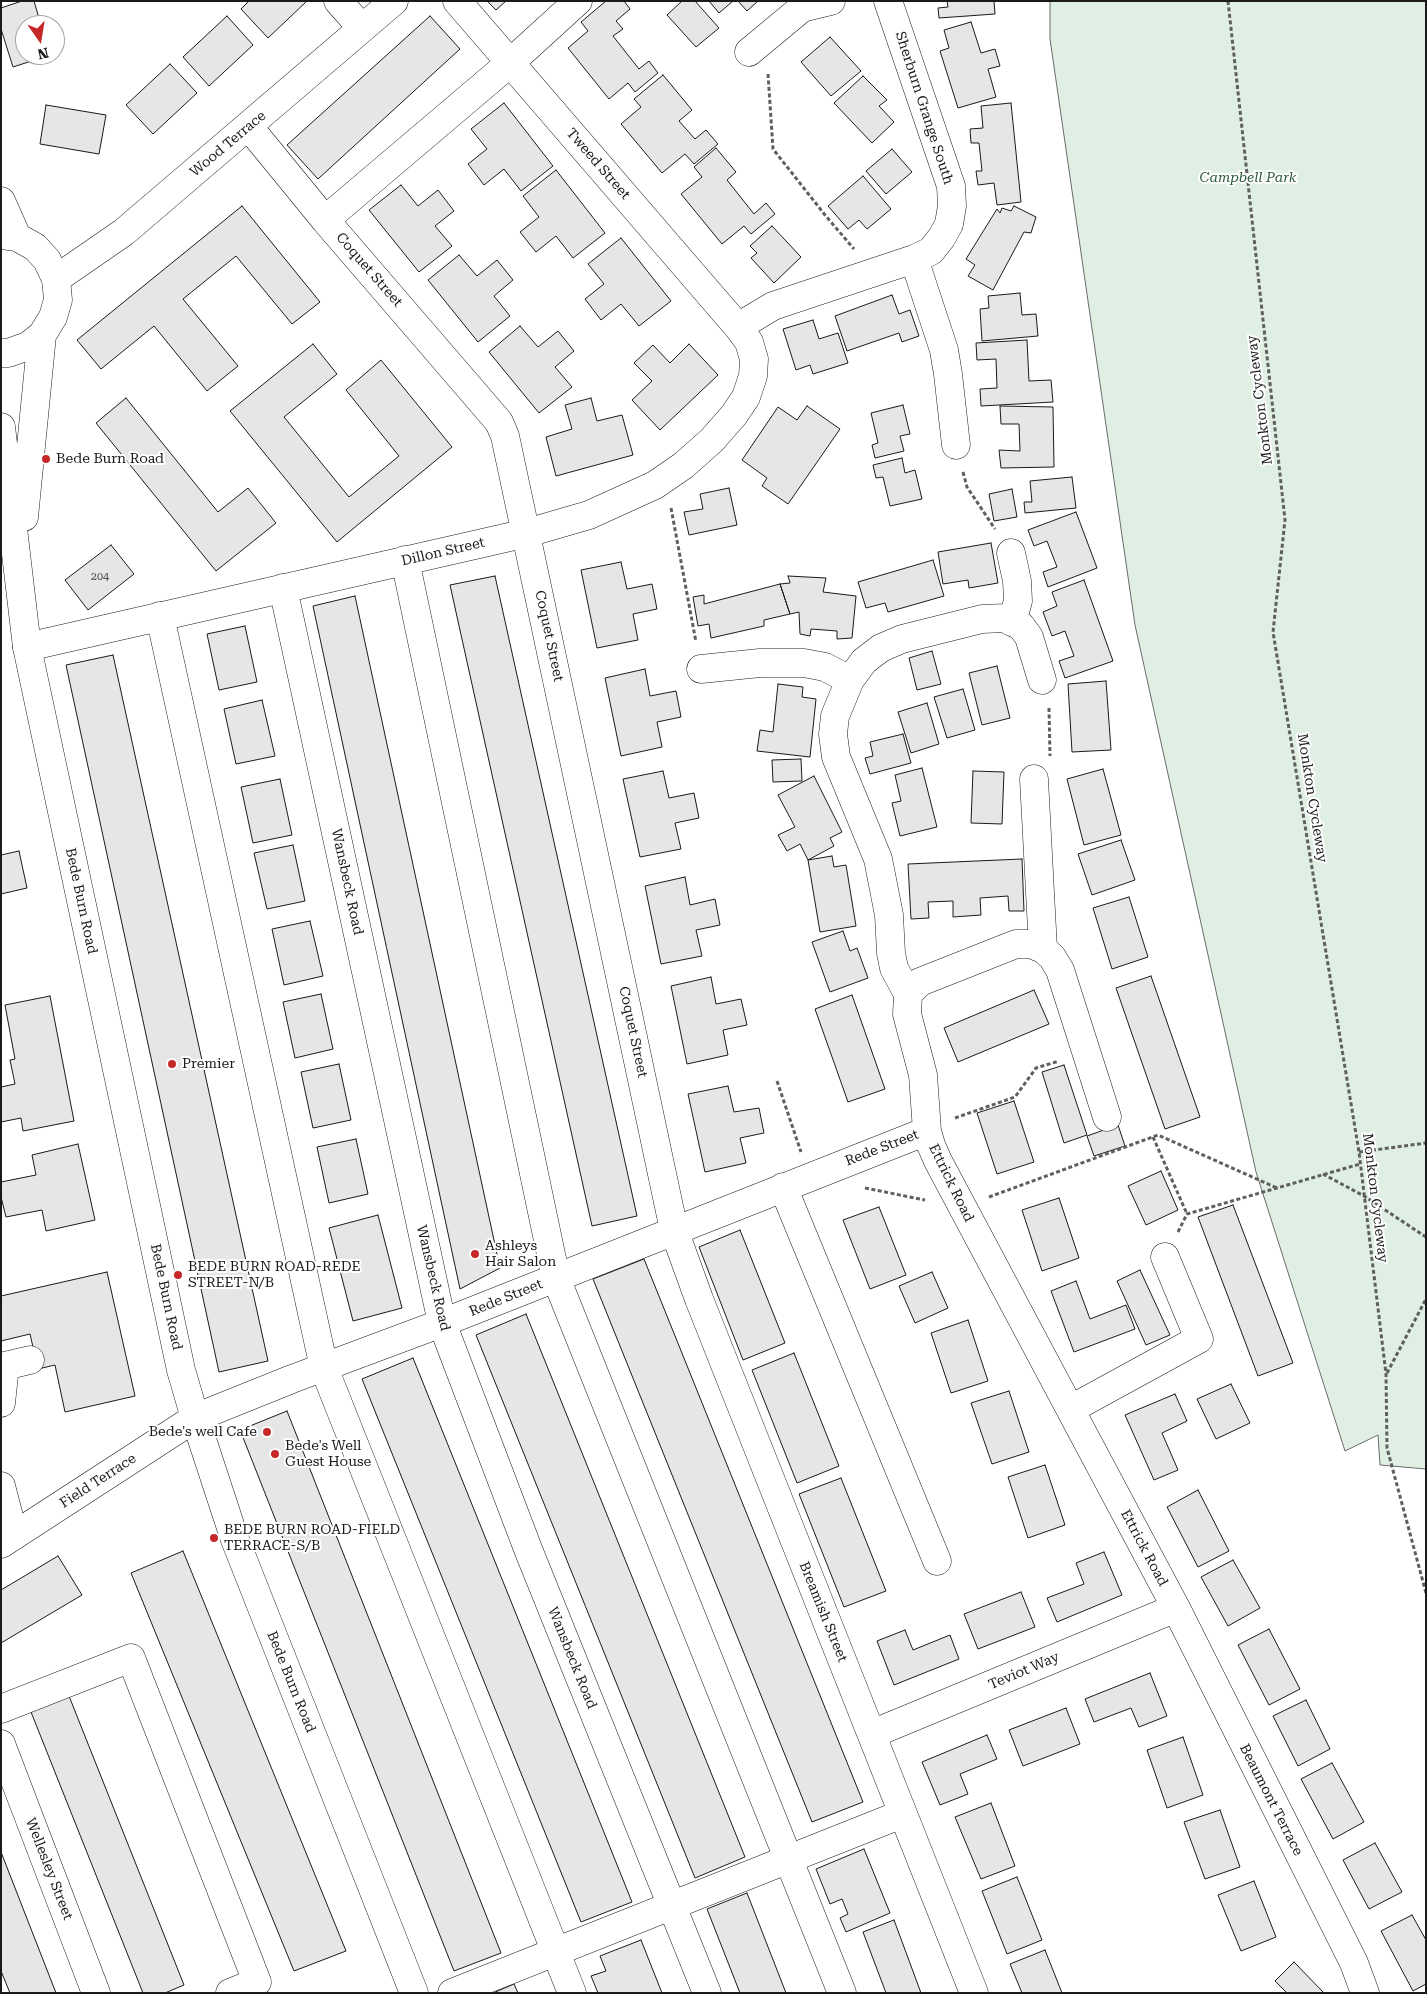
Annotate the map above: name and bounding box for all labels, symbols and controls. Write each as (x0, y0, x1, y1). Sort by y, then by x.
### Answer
north arrow (15, 15, 65, 65)
street label: Sherburn Grange South (891, 29, 957, 187)
text: N (36, 45, 50, 63)
street label: Wood Terrace (187, 107, 269, 181)
street label: Tweed Street (563, 125, 633, 203)
park label: Campbell Park (1200, 170, 1296, 186)
street label: Coquet Street (332, 229, 406, 311)
street label: Monkton Cycleway (1244, 334, 1276, 466)
place label: Bede Burn Road (56, 451, 164, 467)
marker: Bede Burn Road (40, 453, 52, 465)
street label: Dillon Street (400, 534, 486, 570)
house number: 204 (91, 570, 109, 584)
street label: Coquet Street (531, 589, 567, 683)
street label: Monkton Cycleway (1293, 732, 1331, 864)
street label: Wansbeck Road (328, 827, 366, 937)
street label: Bede Burn Road (62, 846, 100, 956)
street label: Coquet Street (615, 985, 651, 1079)
place label: Premier (182, 1056, 235, 1072)
marker: Premier (166, 1058, 178, 1070)
street label: Rede Street (843, 1126, 921, 1170)
street label: Monkton Cycleway (1359, 1132, 1391, 1264)
street label: Ettrick Road (925, 1141, 977, 1225)
street label: Wansbeck Road (413, 1223, 453, 1333)
place label: Ashleys Hair Salon (485, 1238, 556, 1270)
street label: Bede Burn Road (147, 1242, 185, 1352)
marker: Ashleys Hair Salon (469, 1248, 481, 1260)
place label: BEDE BURN ROAD-REDE STREET-N/B (188, 1259, 360, 1292)
marker: BEDE BURN ROAD-REDE STREET-N/B (172, 1269, 184, 1281)
street label: Rede Street (467, 1276, 545, 1320)
place label: Bede's well Cafe (149, 1424, 257, 1440)
marker: Bede's well Cafe (261, 1426, 273, 1438)
place label: Bede's Well Guest House (285, 1438, 371, 1470)
marker: Bede's Well Guest House (269, 1448, 281, 1460)
street label: Field Terrace (57, 1450, 139, 1512)
street label: Ettrick Road (1117, 1507, 1171, 1589)
place label: BEDE BURN ROAD-FIELD TERRACE-S/B (224, 1522, 400, 1554)
marker: BEDE BURN ROAD-FIELD TERRACE-S/B (208, 1532, 220, 1544)
street label: Breamish Street (795, 1559, 851, 1665)
street label: Wansbeck Road (544, 1605, 600, 1711)
street label: Bede Burn Road (263, 1629, 319, 1735)
street label: Teviot Way (986, 1649, 1062, 1693)
street label: Beaumont Terrace (1236, 1741, 1306, 1859)
street label: Wellesley Street (22, 1816, 76, 1922)

